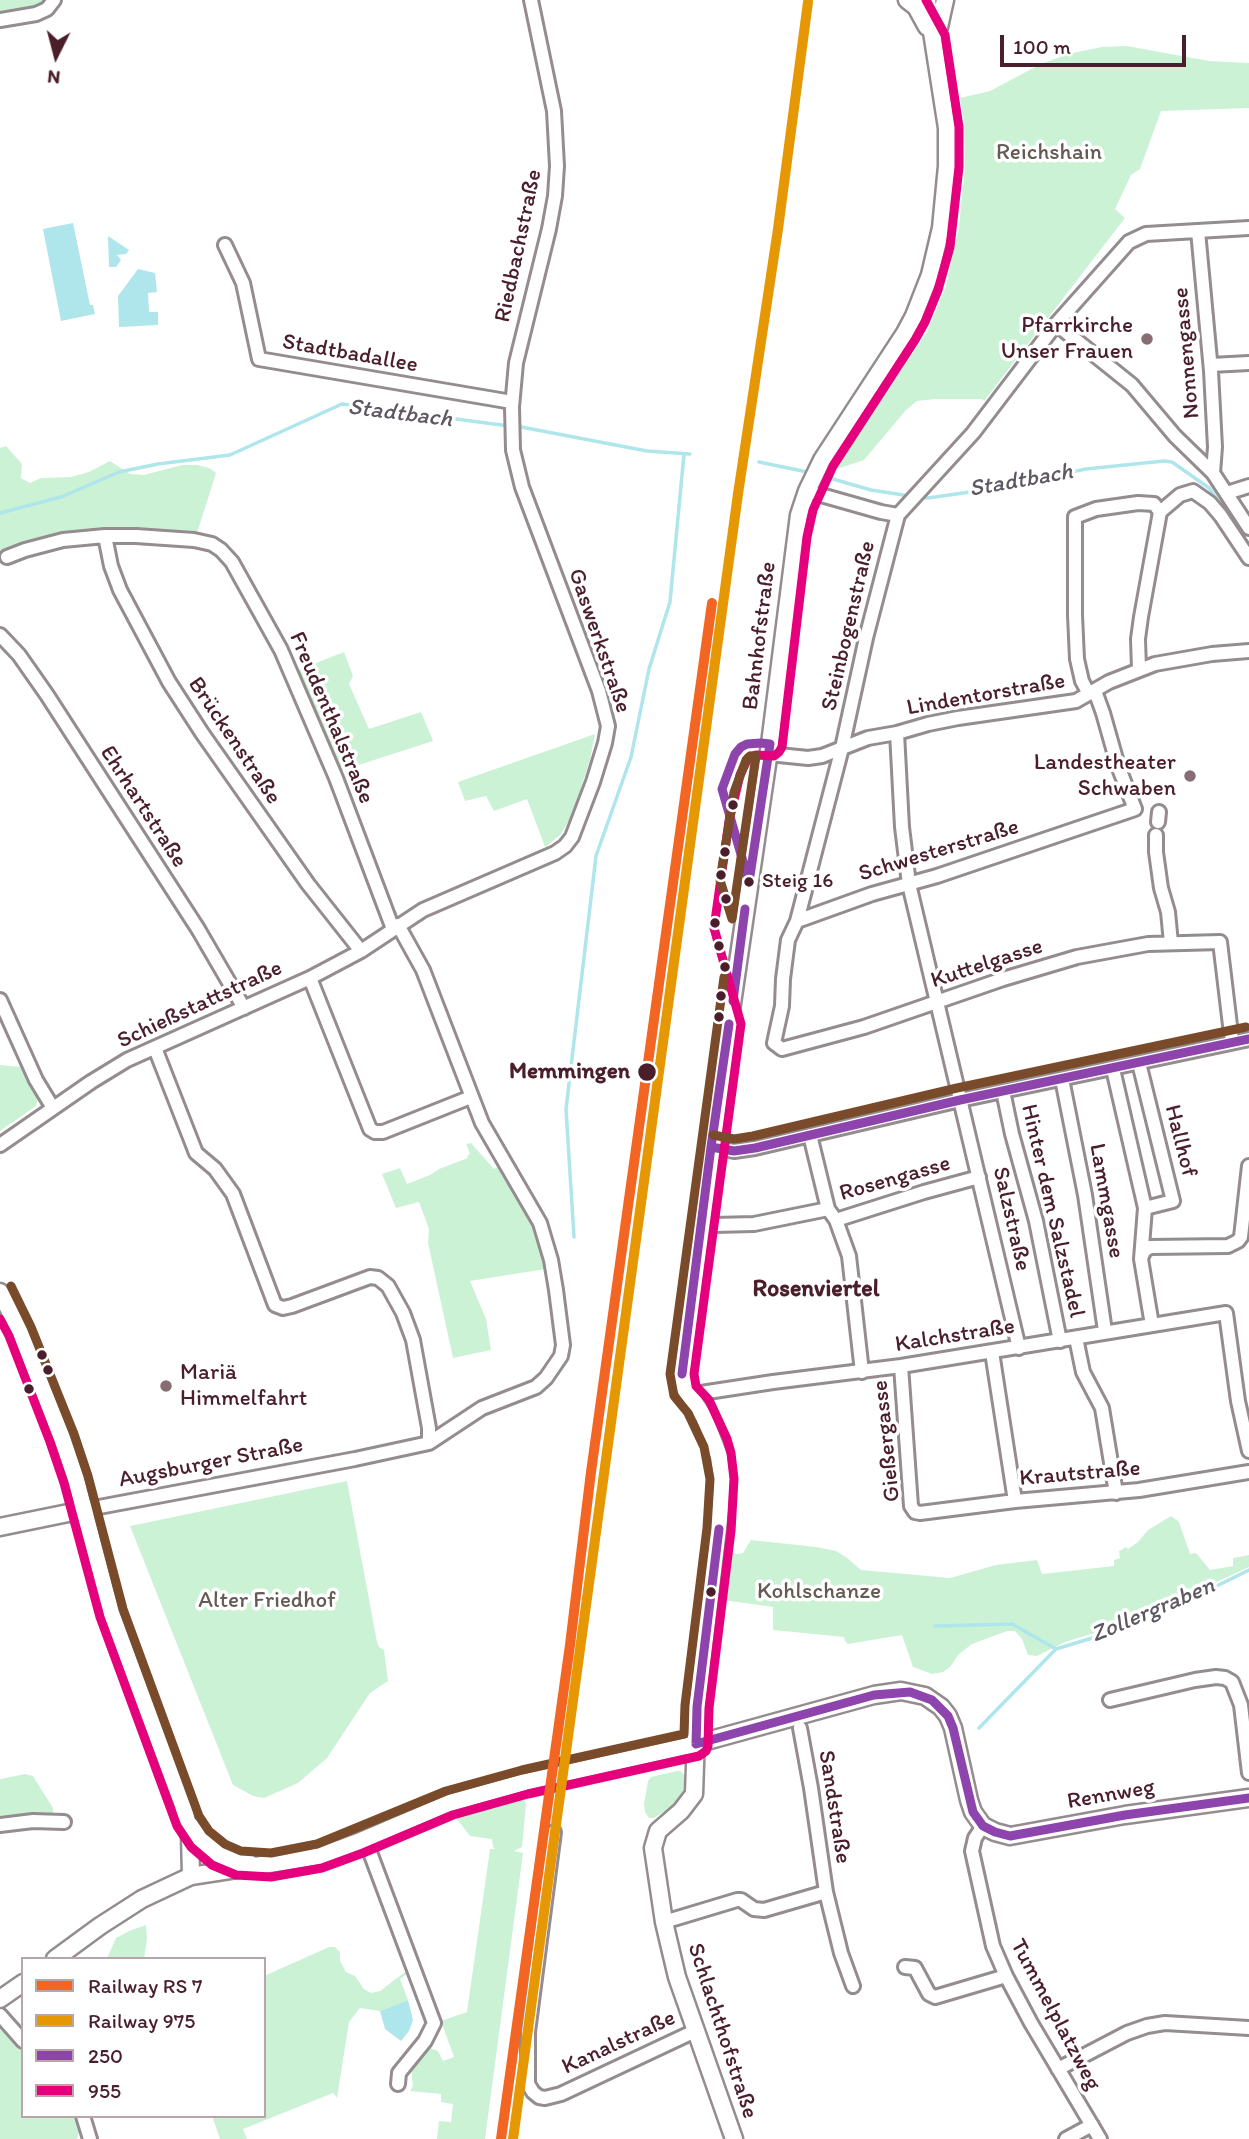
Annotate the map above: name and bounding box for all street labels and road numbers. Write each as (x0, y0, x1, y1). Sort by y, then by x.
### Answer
street label: Riedbachstraße (489, 167, 549, 325)
street label: Nonnengasse (1168, 286, 1206, 420)
street label: Stadtbadallee (280, 329, 420, 379)
street label: Steinbogenstraße (816, 538, 882, 714)
street label: Bahnhofstraße (737, 560, 783, 712)
street label: Gaswerkstraße (561, 565, 637, 717)
street label: Freudenthalstraße (282, 628, 380, 808)
street label: Lindentorstraße (905, 667, 1067, 723)
street label: Brückenstraße (181, 672, 287, 810)
street label: Ehrhartstraße (93, 741, 193, 873)
street label: Schwesterstraße (856, 814, 1022, 888)
street label: Kuttelgasse (928, 933, 1046, 995)
street label: Schießstattstraße (113, 955, 287, 1055)
street label: Hinter dem Salzstadel (1014, 1102, 1090, 1320)
street label: Hallhof (1158, 1102, 1202, 1180)
street label: Lammgasse (1082, 1141, 1130, 1261)
street label: Rosengasse (836, 1150, 954, 1208)
street label: Salzstraße (986, 1164, 1036, 1274)
street label: Kalchstraße (893, 1313, 1017, 1359)
street label: Gießergasse (867, 1379, 907, 1503)
street label: Augsburger Straße (116, 1432, 306, 1494)
street label: Krautstraße (1018, 1455, 1142, 1493)
street label: Sandstraße (811, 1748, 857, 1866)
street label: Rennweg (1065, 1774, 1157, 1816)
street label: Tummelplatzweg (1003, 1935, 1107, 2095)
street label: Schlachthofstraße (681, 1940, 763, 2122)
street label: Kanalstraße (558, 2005, 680, 2081)

